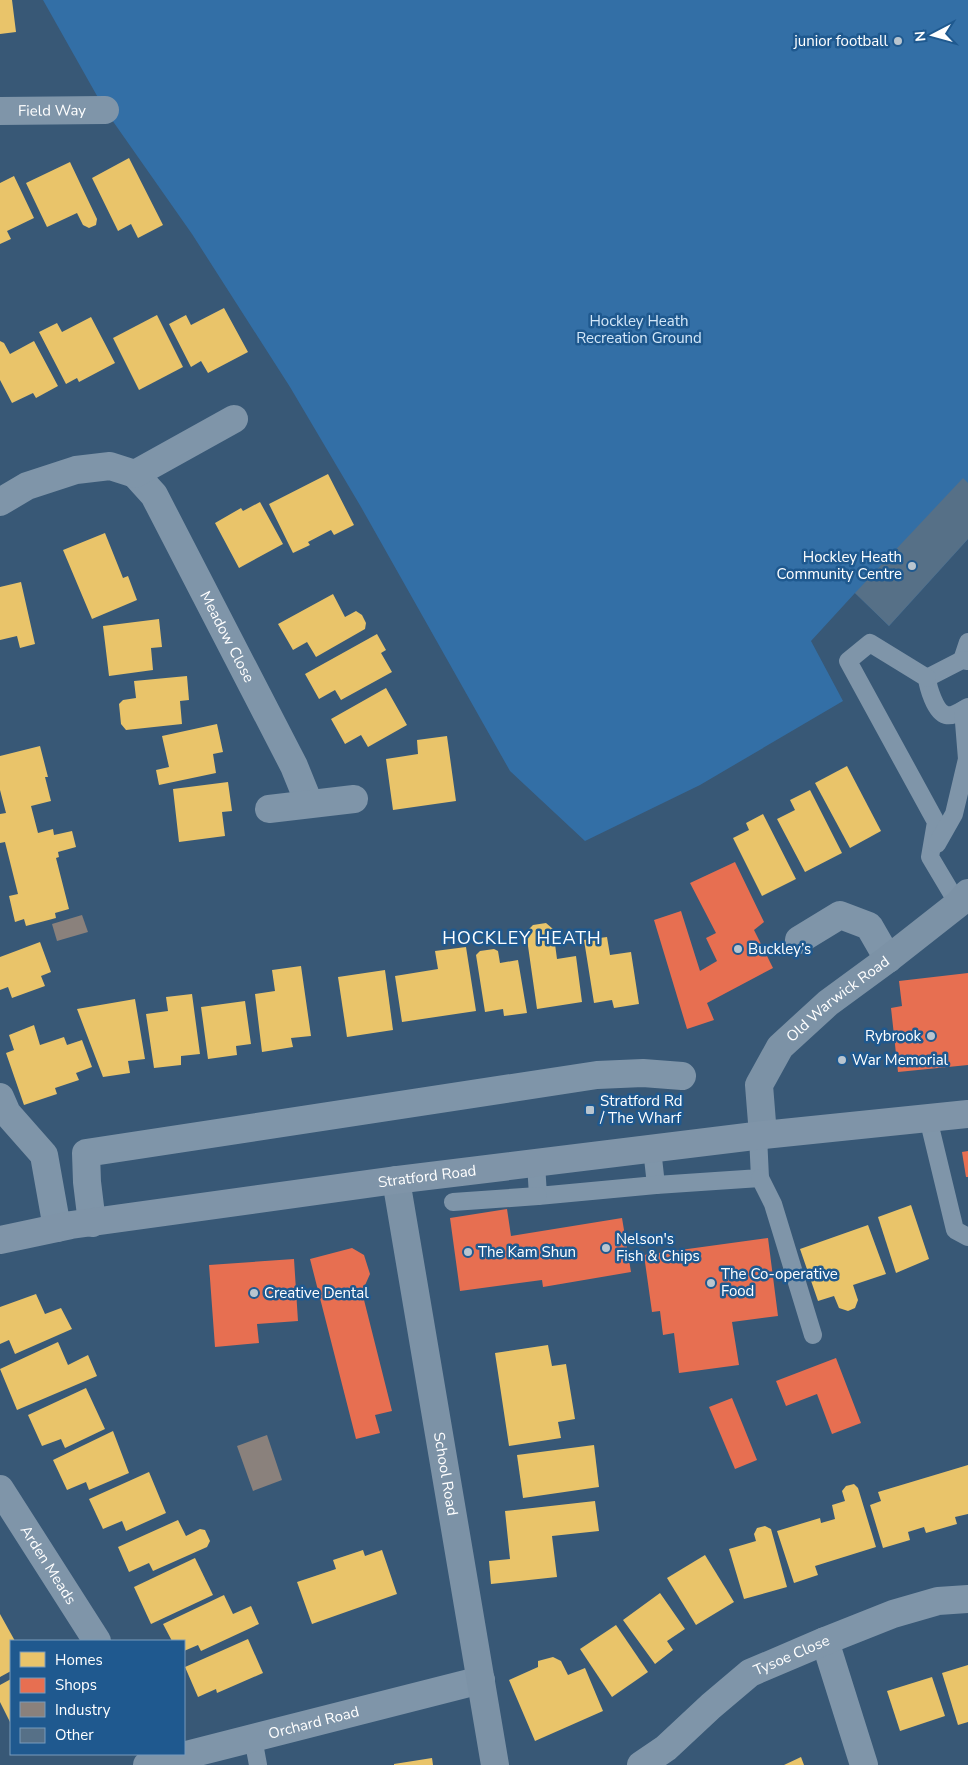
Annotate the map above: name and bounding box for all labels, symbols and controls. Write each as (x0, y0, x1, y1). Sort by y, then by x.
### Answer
north arrow (908, 10, 958, 60)
text: N (911, 30, 931, 43)
place label: junior football (793, 31, 889, 51)
marker: junior football (892, 35, 904, 47)
street label: Field Way (18, 100, 86, 121)
park label: Hockley Heath Recreation Ground (576, 311, 702, 348)
place label: Hockley Heath Community Centre (777, 547, 902, 584)
marker: Hockley Heath Community Centre (906, 560, 918, 572)
street label: Meadow Close (195, 588, 259, 686)
district label: HOCKLEY HEATH (442, 926, 602, 950)
place label: Buckley’s (748, 939, 811, 959)
marker: Buckley’s (732, 943, 744, 955)
street label: Old Warwick Road (782, 951, 894, 1046)
place label: Rybrook (865, 1026, 921, 1046)
marker: Rybrook (925, 1030, 937, 1042)
place label: War Memorial (852, 1050, 949, 1070)
marker: War Memorial (836, 1054, 848, 1066)
place label: Stratford Rd / The Wharf (599, 1091, 683, 1128)
marker: Stratford Rd / The Wharf (584, 1104, 596, 1116)
street label: Stratford Road (377, 1160, 477, 1192)
place label: Nelson's Fish & Chips (616, 1229, 700, 1266)
place label: The Kam Shun (478, 1242, 576, 1262)
marker: Nelson's Fish & Chips (600, 1242, 612, 1254)
marker: The Kam Shun (462, 1246, 474, 1258)
place label: The Co-operative Food (721, 1264, 838, 1301)
marker: The Co-operative Food (705, 1277, 717, 1289)
place label: Creative Dental (264, 1283, 369, 1303)
marker: Creative Dental (248, 1287, 260, 1299)
street label: School Road (429, 1430, 463, 1517)
street label: Arden Meads (16, 1522, 81, 1608)
street label: Tysoe Close (750, 1630, 833, 1680)
legend (10, 1640, 185, 1755)
text: Homes (55, 1650, 103, 1670)
text: Shops (55, 1675, 97, 1695)
text: Industry (55, 1700, 111, 1720)
street label: Orchard Road (266, 1701, 361, 1744)
text: Other (55, 1725, 94, 1745)

